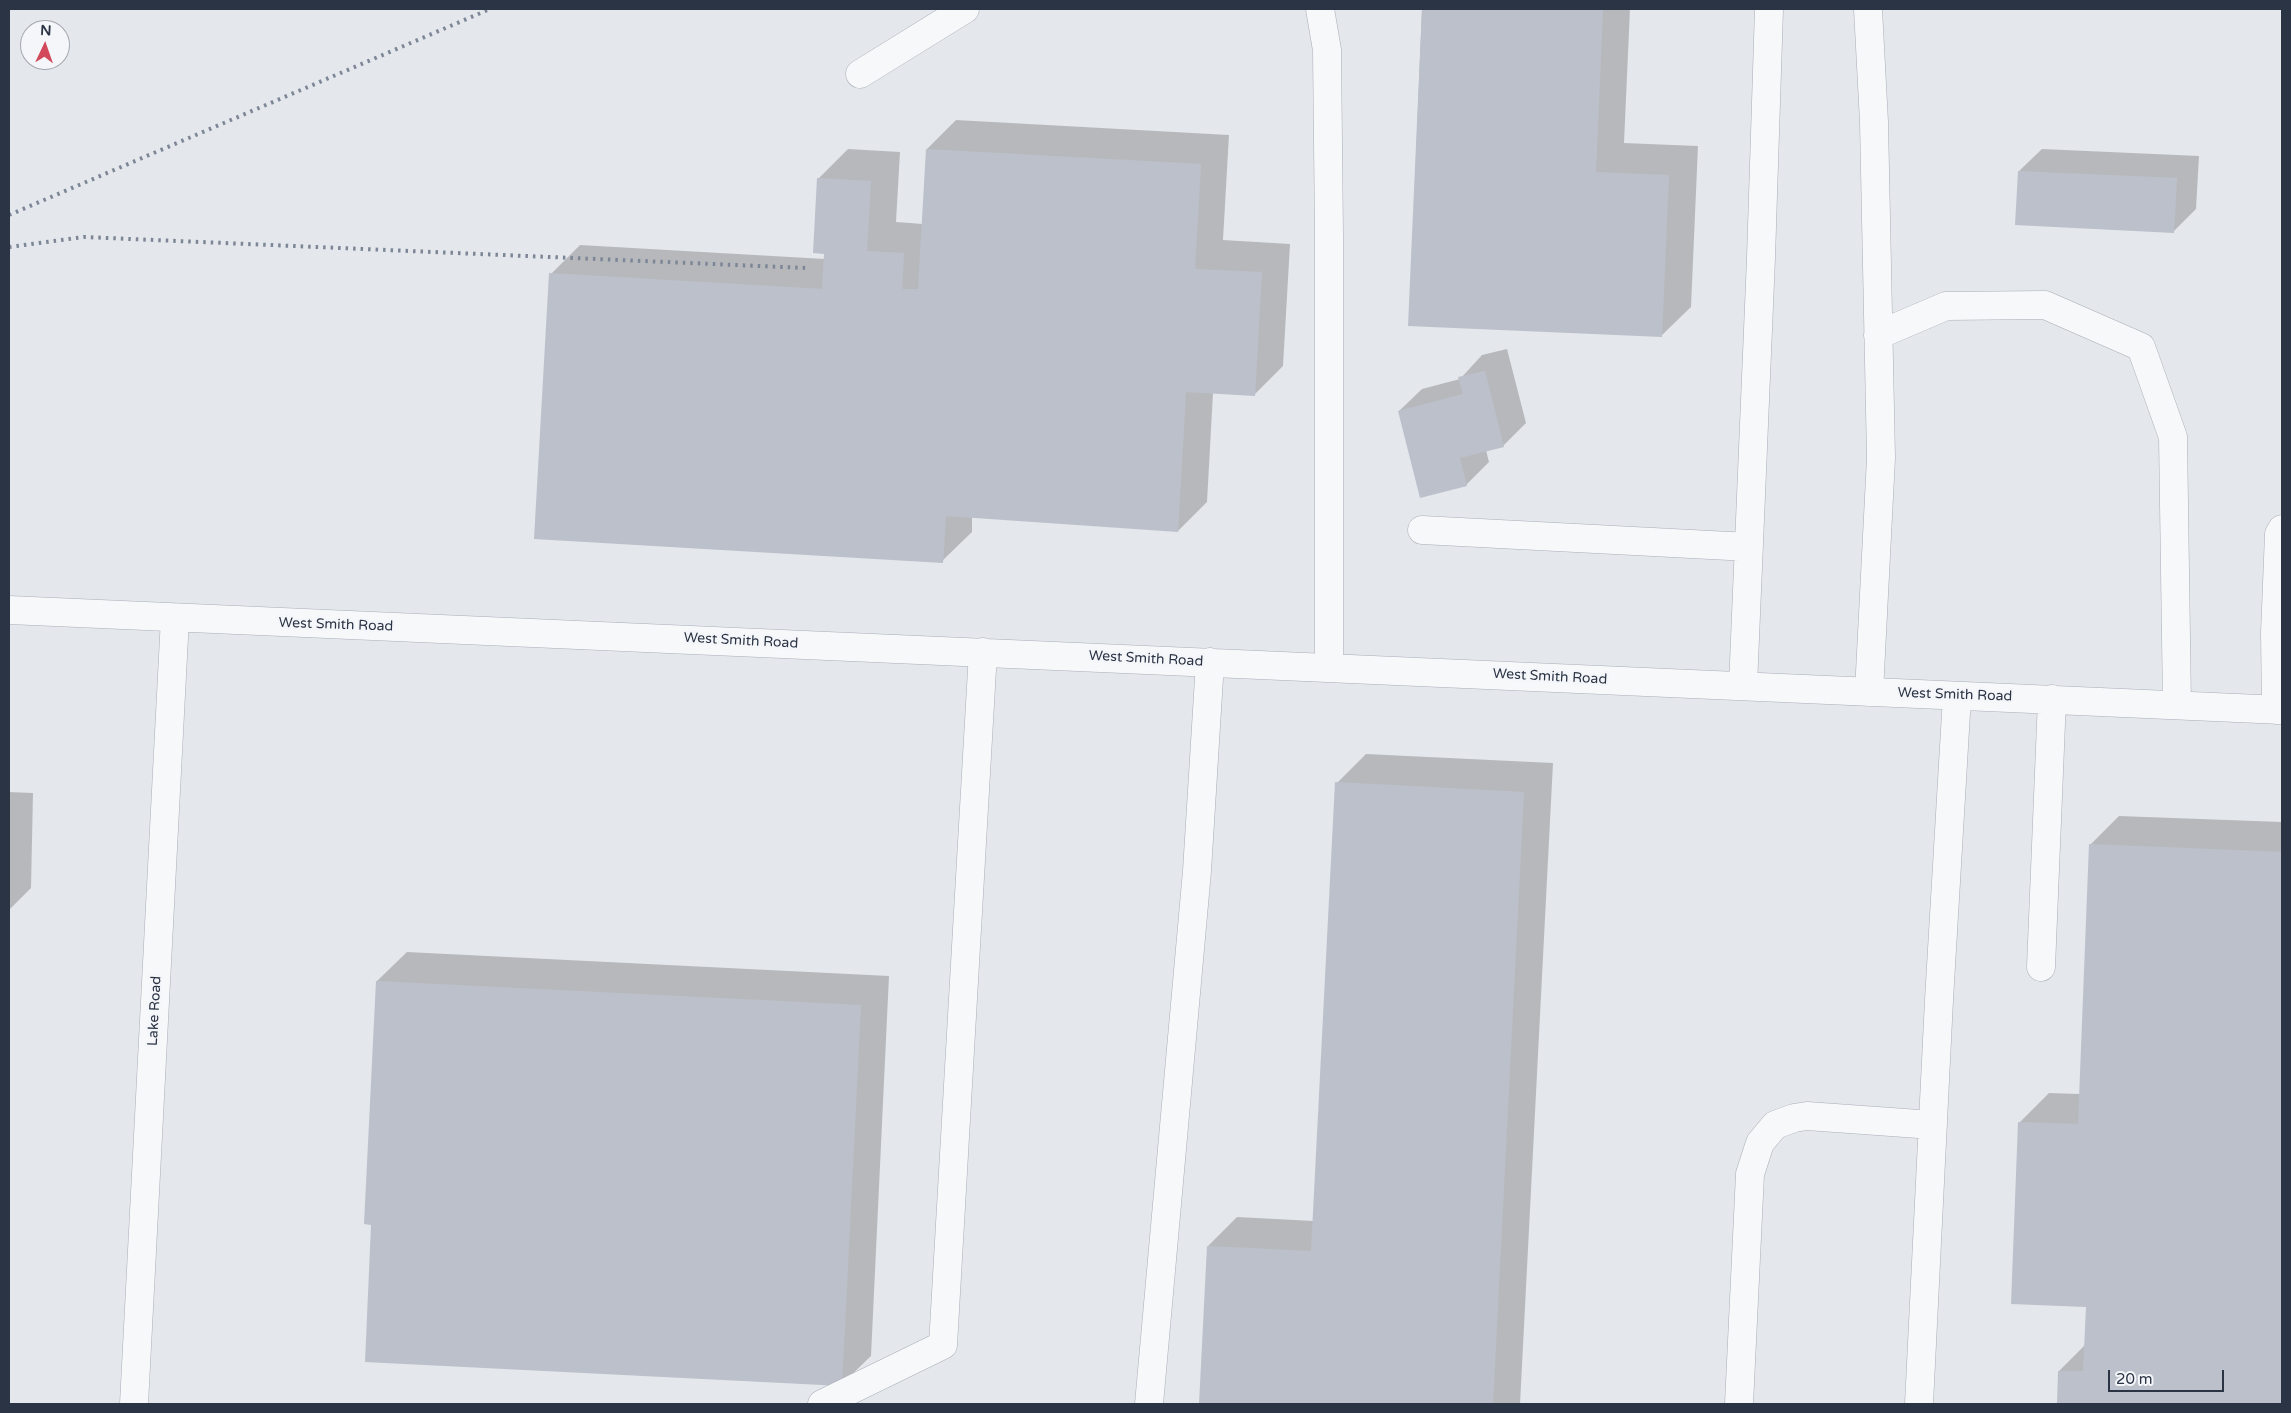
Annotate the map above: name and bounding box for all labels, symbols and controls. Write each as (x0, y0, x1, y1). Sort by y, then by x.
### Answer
north arrow (20, 20, 70, 70)
text: N (40, 22, 52, 39)
street label: West Smith Road (278, 615, 394, 635)
street label: West Smith Road (683, 630, 799, 652)
street label: West Smith Road (1088, 648, 1204, 670)
street label: West Smith Road (1492, 666, 1608, 688)
street label: West Smith Road (1897, 685, 2013, 705)
street label: Lake Road (145, 976, 165, 1046)
scale bar (2111, 1360, 2227, 1392)
text: 20 m (2116, 1370, 2153, 1388)

